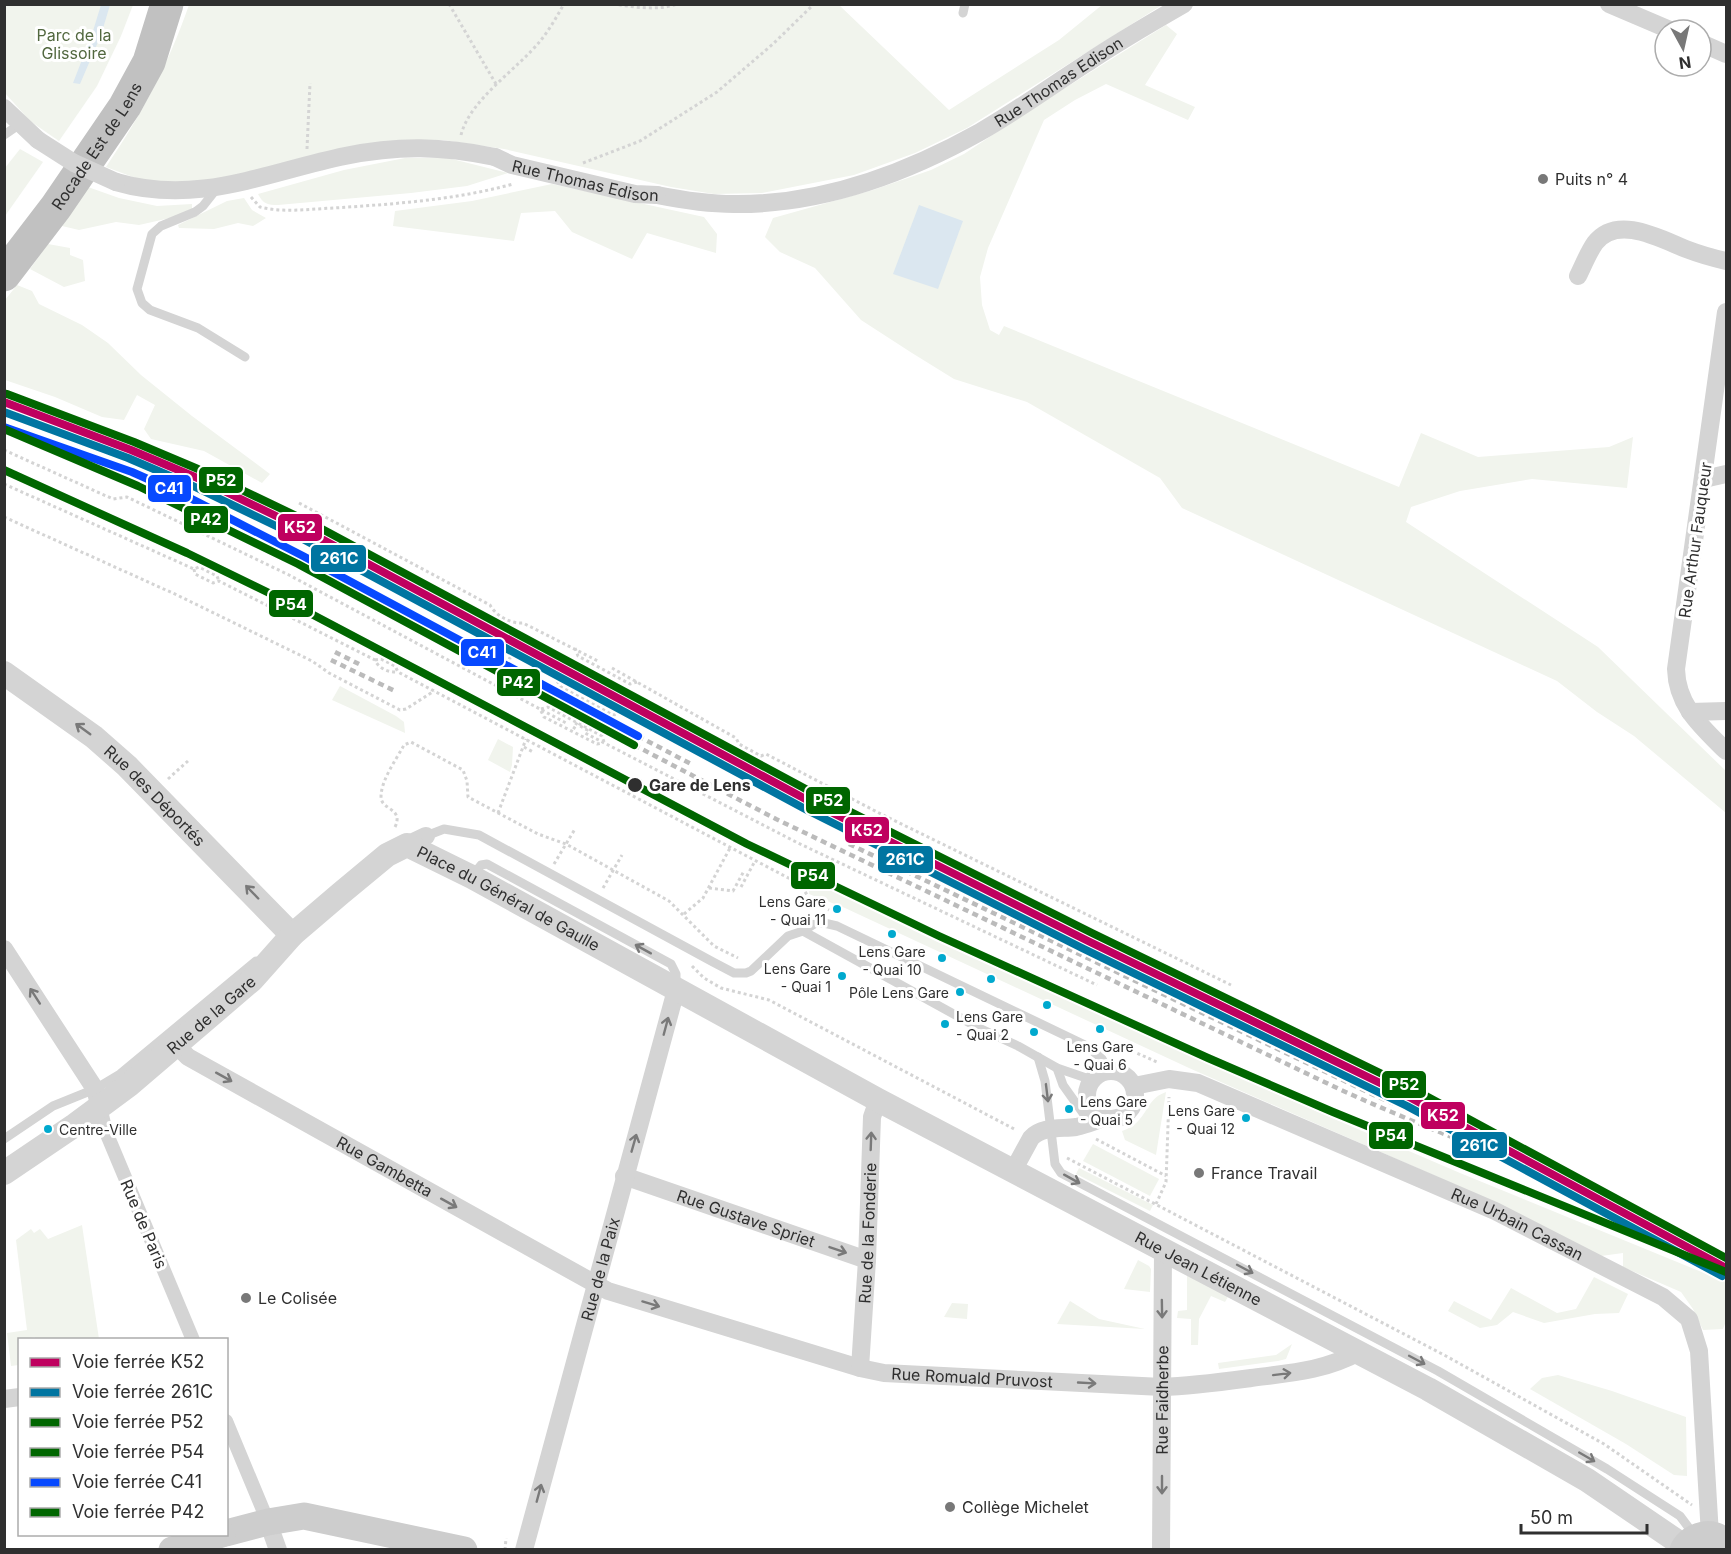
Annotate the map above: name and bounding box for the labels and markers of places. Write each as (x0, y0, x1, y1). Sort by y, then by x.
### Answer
place label: Puits n° 4 (1555, 169, 1628, 189)
marker: Puits n° 4 (1536, 172, 1550, 186)
place label: Gare de Lens (649, 775, 751, 795)
marker: Gare de Lens (626, 776, 644, 794)
place label: Lens Gare - Quai 11 (759, 893, 826, 928)
marker: Lens Gare - Quai 11 (831, 903, 843, 915)
marker: Lens Gare - Quai 10 (886, 928, 898, 940)
place label: Lens Gare - Quai 10 (858, 943, 926, 978)
unlabelled marker (936, 952, 948, 964)
place label: Lens Gare - Quai 1 (764, 960, 831, 995)
marker: Lens Gare - Quai 1 (836, 970, 848, 982)
unlabelled marker (985, 973, 997, 985)
place label: Pôle Lens Gare (849, 984, 949, 1001)
marker: Pôle Lens Gare (954, 986, 966, 998)
unlabelled marker (1041, 999, 1053, 1011)
place label: Lens Gare - Quai 2 (956, 1008, 1023, 1043)
marker: Lens Gare - Quai 2 (939, 1018, 951, 1030)
marker: Lens Gare - Quai 6 (1094, 1023, 1106, 1035)
unlabelled marker (1028, 1026, 1040, 1038)
place label: Lens Gare - Quai 6 (1066, 1038, 1134, 1073)
place label: Lens Gare - Quai 5 (1080, 1093, 1147, 1128)
place label: Lens Gare - Quai 12 (1168, 1102, 1235, 1137)
marker: Lens Gare - Quai 5 (1063, 1103, 1075, 1115)
marker: Lens Gare - Quai 12 (1240, 1112, 1252, 1124)
place label: Centre-Ville (59, 1121, 137, 1138)
marker: Centre-Ville (42, 1123, 54, 1135)
place label: France Travail (1211, 1163, 1317, 1183)
marker: France Travail (1192, 1166, 1206, 1180)
place label: Le Colisée (258, 1288, 337, 1308)
marker: Le Colisée (239, 1291, 253, 1305)
place label: Collège Michelet (962, 1497, 1089, 1517)
marker: Collège Michelet (943, 1500, 957, 1514)

